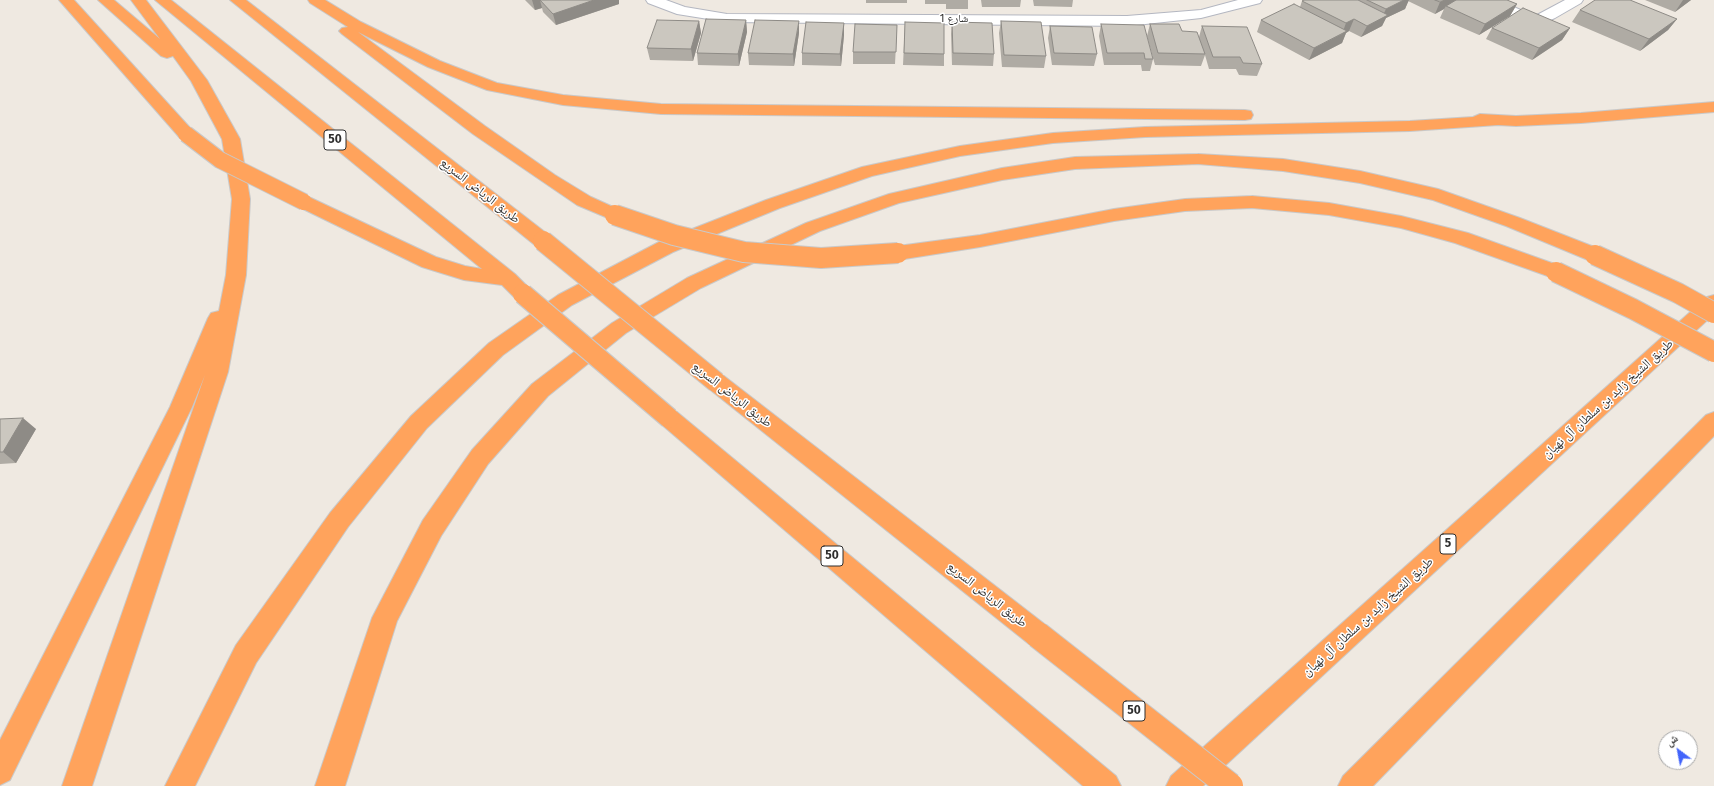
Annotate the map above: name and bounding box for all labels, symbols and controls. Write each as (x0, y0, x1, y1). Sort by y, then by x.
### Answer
street label: شارع 1 (940, 12, 968, 26)
road number: 50 (324, 130, 346, 150)
street label: طريق الرياض السريع (437, 155, 523, 227)
street label: طريق الشيخ زايد بن سلطان آل نهيان (1539, 336, 1677, 462)
street label: طريق الرياض السريع (689, 359, 775, 431)
road number: 5 (1440, 534, 1456, 554)
road number: 50 (821, 546, 843, 566)
street label: طريق الشيخ زايد بن سلطان آل نهيان (1299, 554, 1437, 680)
street label: طريق الرياض السريع (944, 559, 1030, 631)
road number: 50 (1123, 701, 1145, 721)
north arrow (1658, 730, 1698, 770)
text: ش (1664, 732, 1680, 749)

